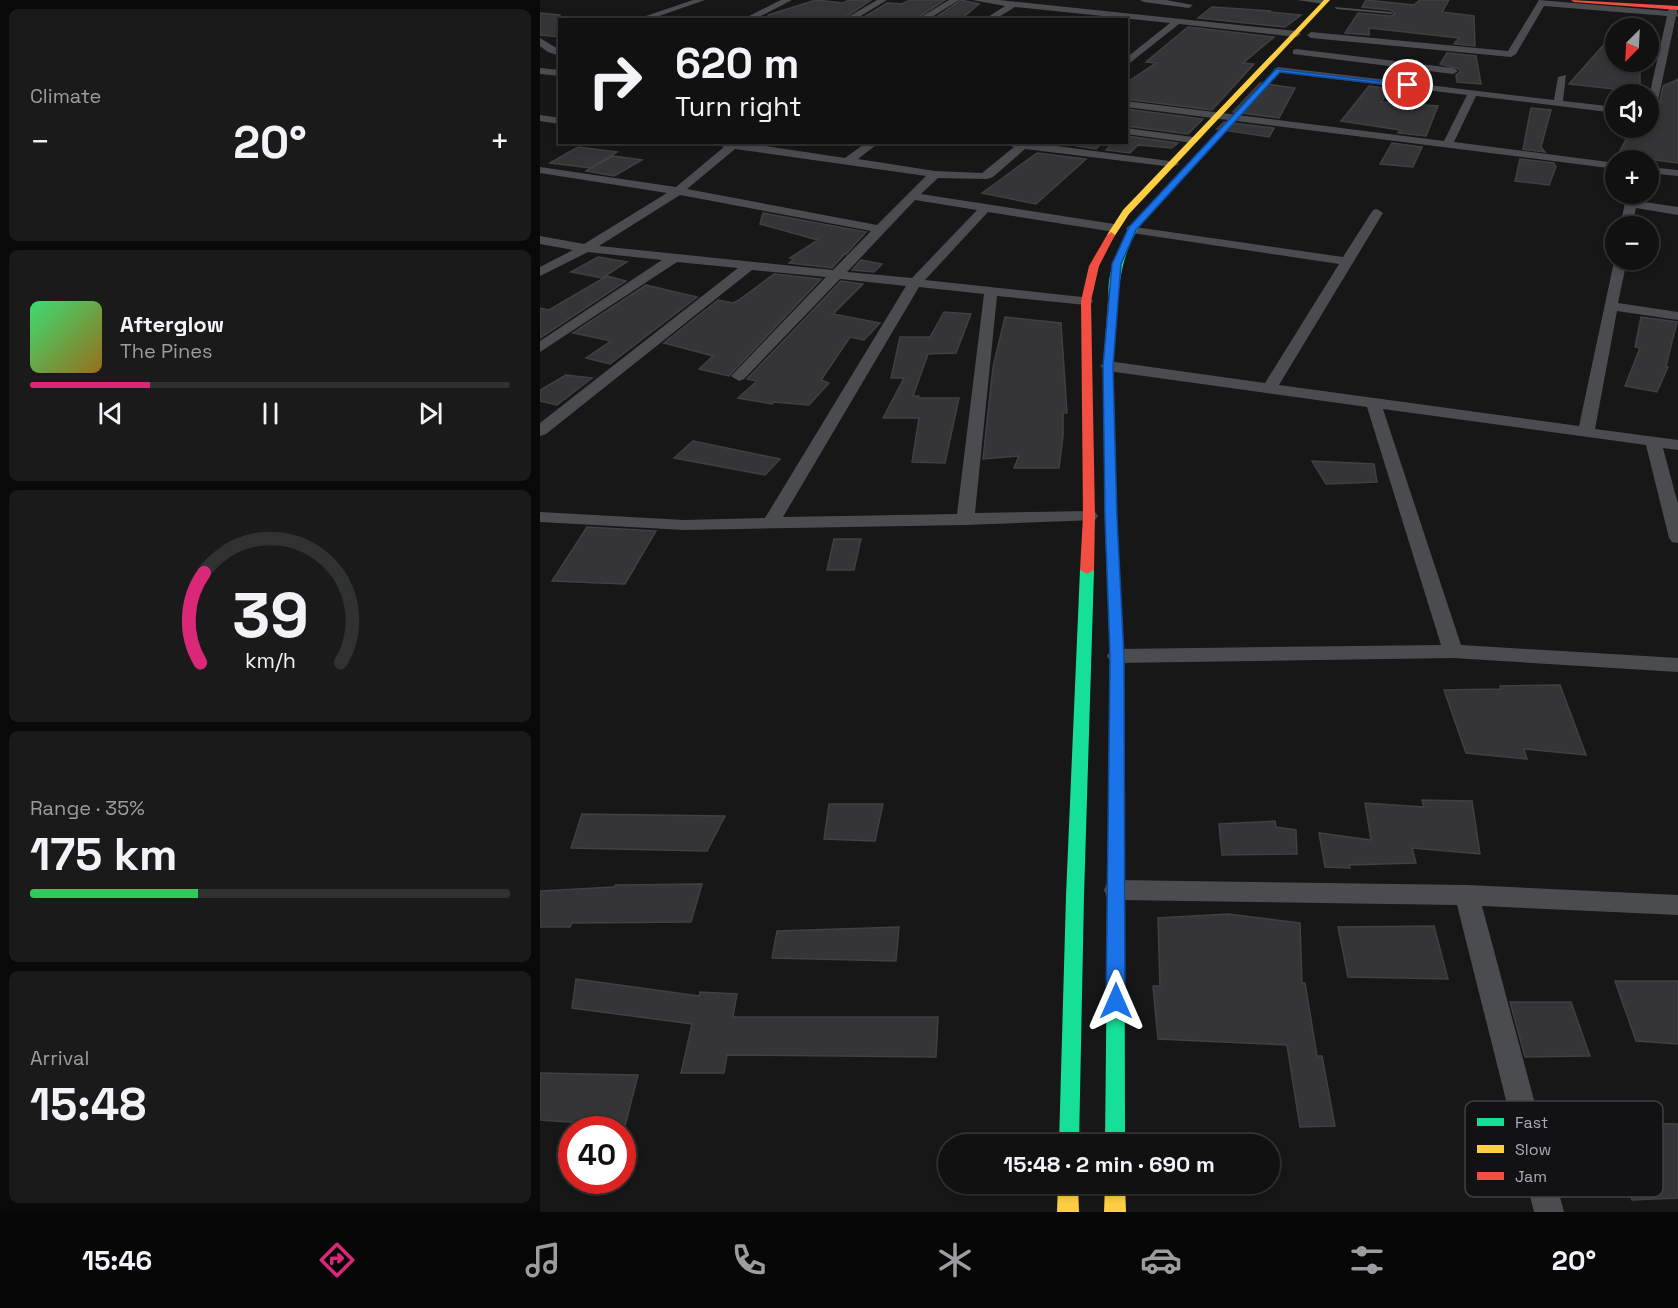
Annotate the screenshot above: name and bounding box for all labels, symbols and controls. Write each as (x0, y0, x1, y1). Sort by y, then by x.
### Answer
north arrow (1605, 18, 1659, 72)
map controls (1605, 18, 1659, 270)
text: 620 m (675, 37, 800, 90)
icon: right (576, 42, 654, 120)
pin (1382, 59, 1433, 110)
icon: arrive (1391, 68, 1424, 101)
text: Climate (30, 83, 101, 109)
button: sound (1605, 84, 1659, 138)
text: Turn right (675, 89, 802, 124)
text: 20° (233, 114, 307, 171)
text: − (30, 121, 50, 163)
text: + (490, 121, 510, 163)
button: + (1605, 150, 1659, 204)
button: − (1605, 216, 1659, 270)
text: Afterglow (120, 310, 224, 338)
text: The Pines (120, 338, 213, 364)
icon: previous (94, 397, 127, 430)
icon: pause (254, 397, 287, 430)
icon: next (414, 397, 447, 430)
text: 39 (232, 576, 308, 655)
text: km/h (244, 647, 296, 674)
text: Range · 35% (30, 795, 145, 821)
text: 175 km (30, 826, 178, 883)
position arrow (1084, 969, 1148, 1033)
text: Arrival (30, 1045, 89, 1071)
text: 15:48 (30, 1076, 146, 1133)
legend (1465, 1101, 1663, 1197)
text: Fast (1515, 1112, 1548, 1133)
speed limit sign: 40 (558, 1116, 636, 1194)
text: Slow (1515, 1139, 1551, 1160)
text: 15:48 · 2 min · 690 m (1003, 1150, 1215, 1178)
text: Jam (1515, 1166, 1547, 1187)
icon: directions (316, 1239, 358, 1281)
icon: music (522, 1239, 564, 1281)
icon: phone (728, 1239, 770, 1281)
icon: climate (934, 1239, 976, 1281)
icon: car (1140, 1239, 1182, 1281)
icon: filters (1346, 1239, 1388, 1281)
text: 15:46 (82, 1243, 152, 1278)
text: 20° (1552, 1243, 1596, 1278)

